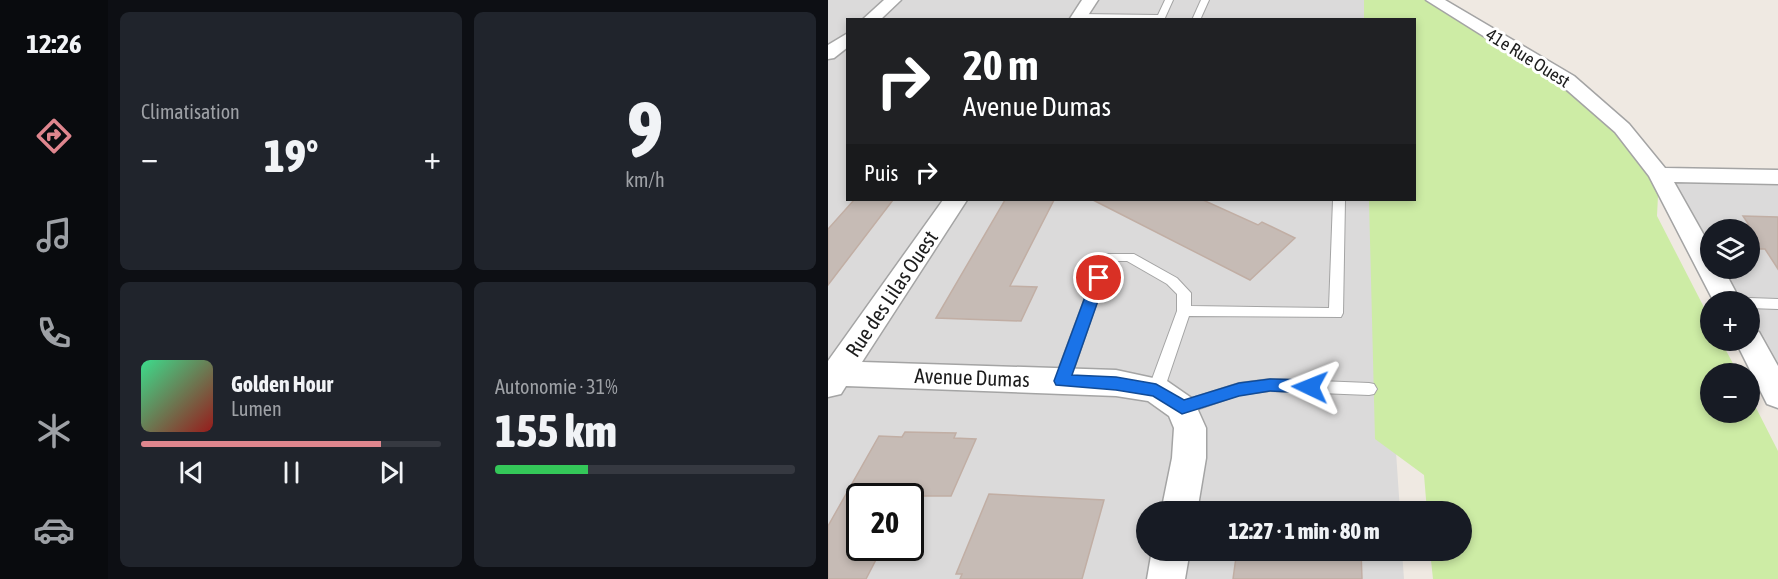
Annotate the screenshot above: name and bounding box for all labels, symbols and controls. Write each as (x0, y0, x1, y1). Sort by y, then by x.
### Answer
street label: 41e Rue Ouest (1482, 24, 1574, 92)
text: 12:26 (26, 28, 82, 59)
text: 20 m (963, 41, 1038, 89)
icon: right (864, 42, 942, 120)
text: 9 (627, 84, 663, 174)
text: Avenue Dumas (963, 91, 1111, 122)
text: Climatisation (141, 100, 240, 123)
icon: directions (33, 115, 75, 157)
text: 19° (264, 130, 318, 182)
text: − (141, 138, 158, 176)
text: + (424, 138, 441, 176)
icon: right (910, 156, 943, 189)
text: Puis (864, 160, 898, 186)
text: km/h (625, 168, 665, 191)
icon: music (33, 214, 75, 256)
map controls (1700, 219, 1760, 423)
button: layers (1700, 219, 1760, 279)
street label: Rue des Lilas Ouest (840, 226, 942, 361)
pin (1073, 252, 1124, 303)
icon: arrive (1082, 261, 1115, 294)
button: + (1700, 291, 1760, 351)
icon: phone (33, 312, 75, 354)
position arrow (1278, 355, 1342, 419)
street label: Avenue Dumas (914, 363, 1030, 391)
button: − (1700, 363, 1760, 423)
text: Golden Hour (231, 371, 333, 397)
text: Autonomie · 31% (495, 375, 618, 398)
text: Lumen (231, 397, 282, 420)
text: 155 km (495, 405, 617, 457)
icon: climate (33, 410, 75, 452)
icon: previous (175, 456, 208, 489)
icon: pause (275, 456, 308, 489)
icon: next (375, 456, 408, 489)
speed limit sign: 20 (846, 483, 924, 561)
icon: car (33, 509, 75, 551)
text: 12:27 · 1 min · 80 m (1228, 518, 1380, 544)

